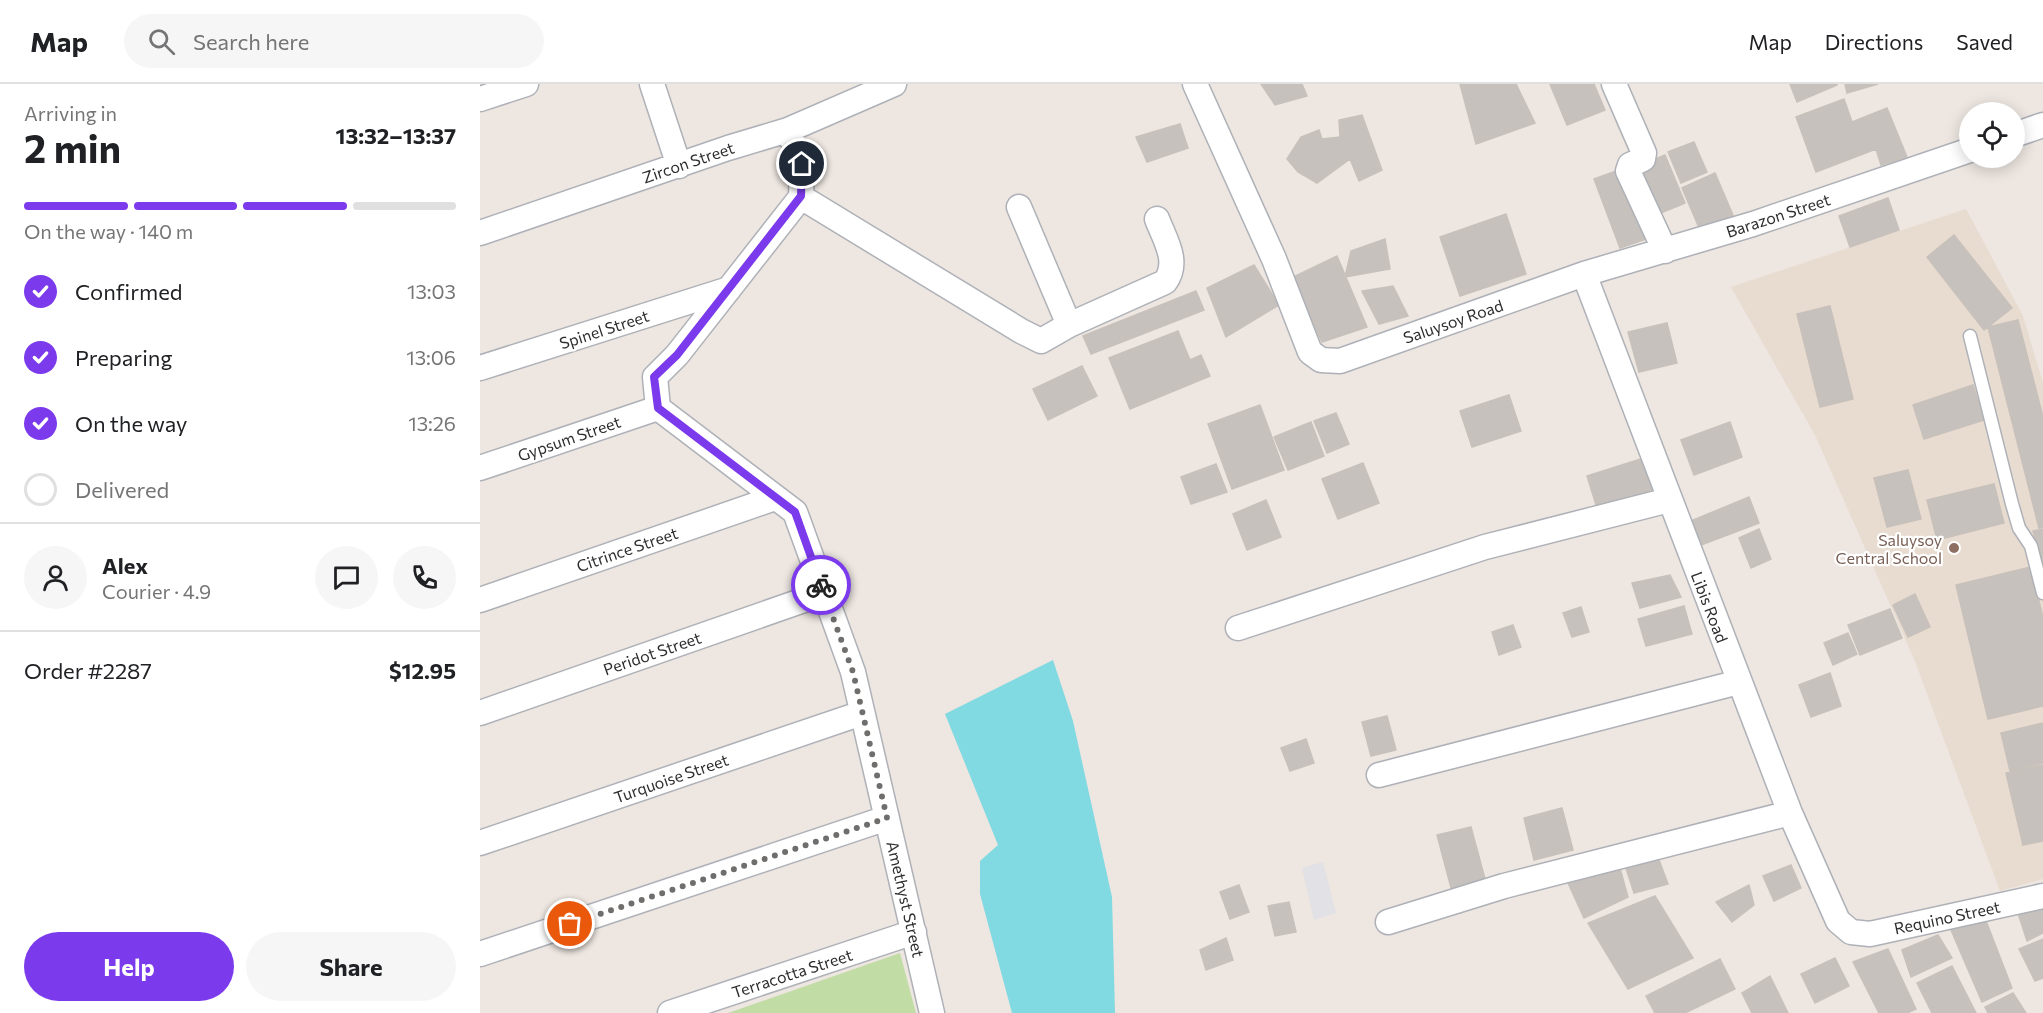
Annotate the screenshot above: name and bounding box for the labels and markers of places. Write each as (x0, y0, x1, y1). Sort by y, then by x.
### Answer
pin (776, 138, 827, 189)
place label: Saluysoy Central School (1835, 530, 1942, 567)
marker: Saluysoy Central School (1947, 541, 1961, 555)
pin (544, 898, 595, 949)

